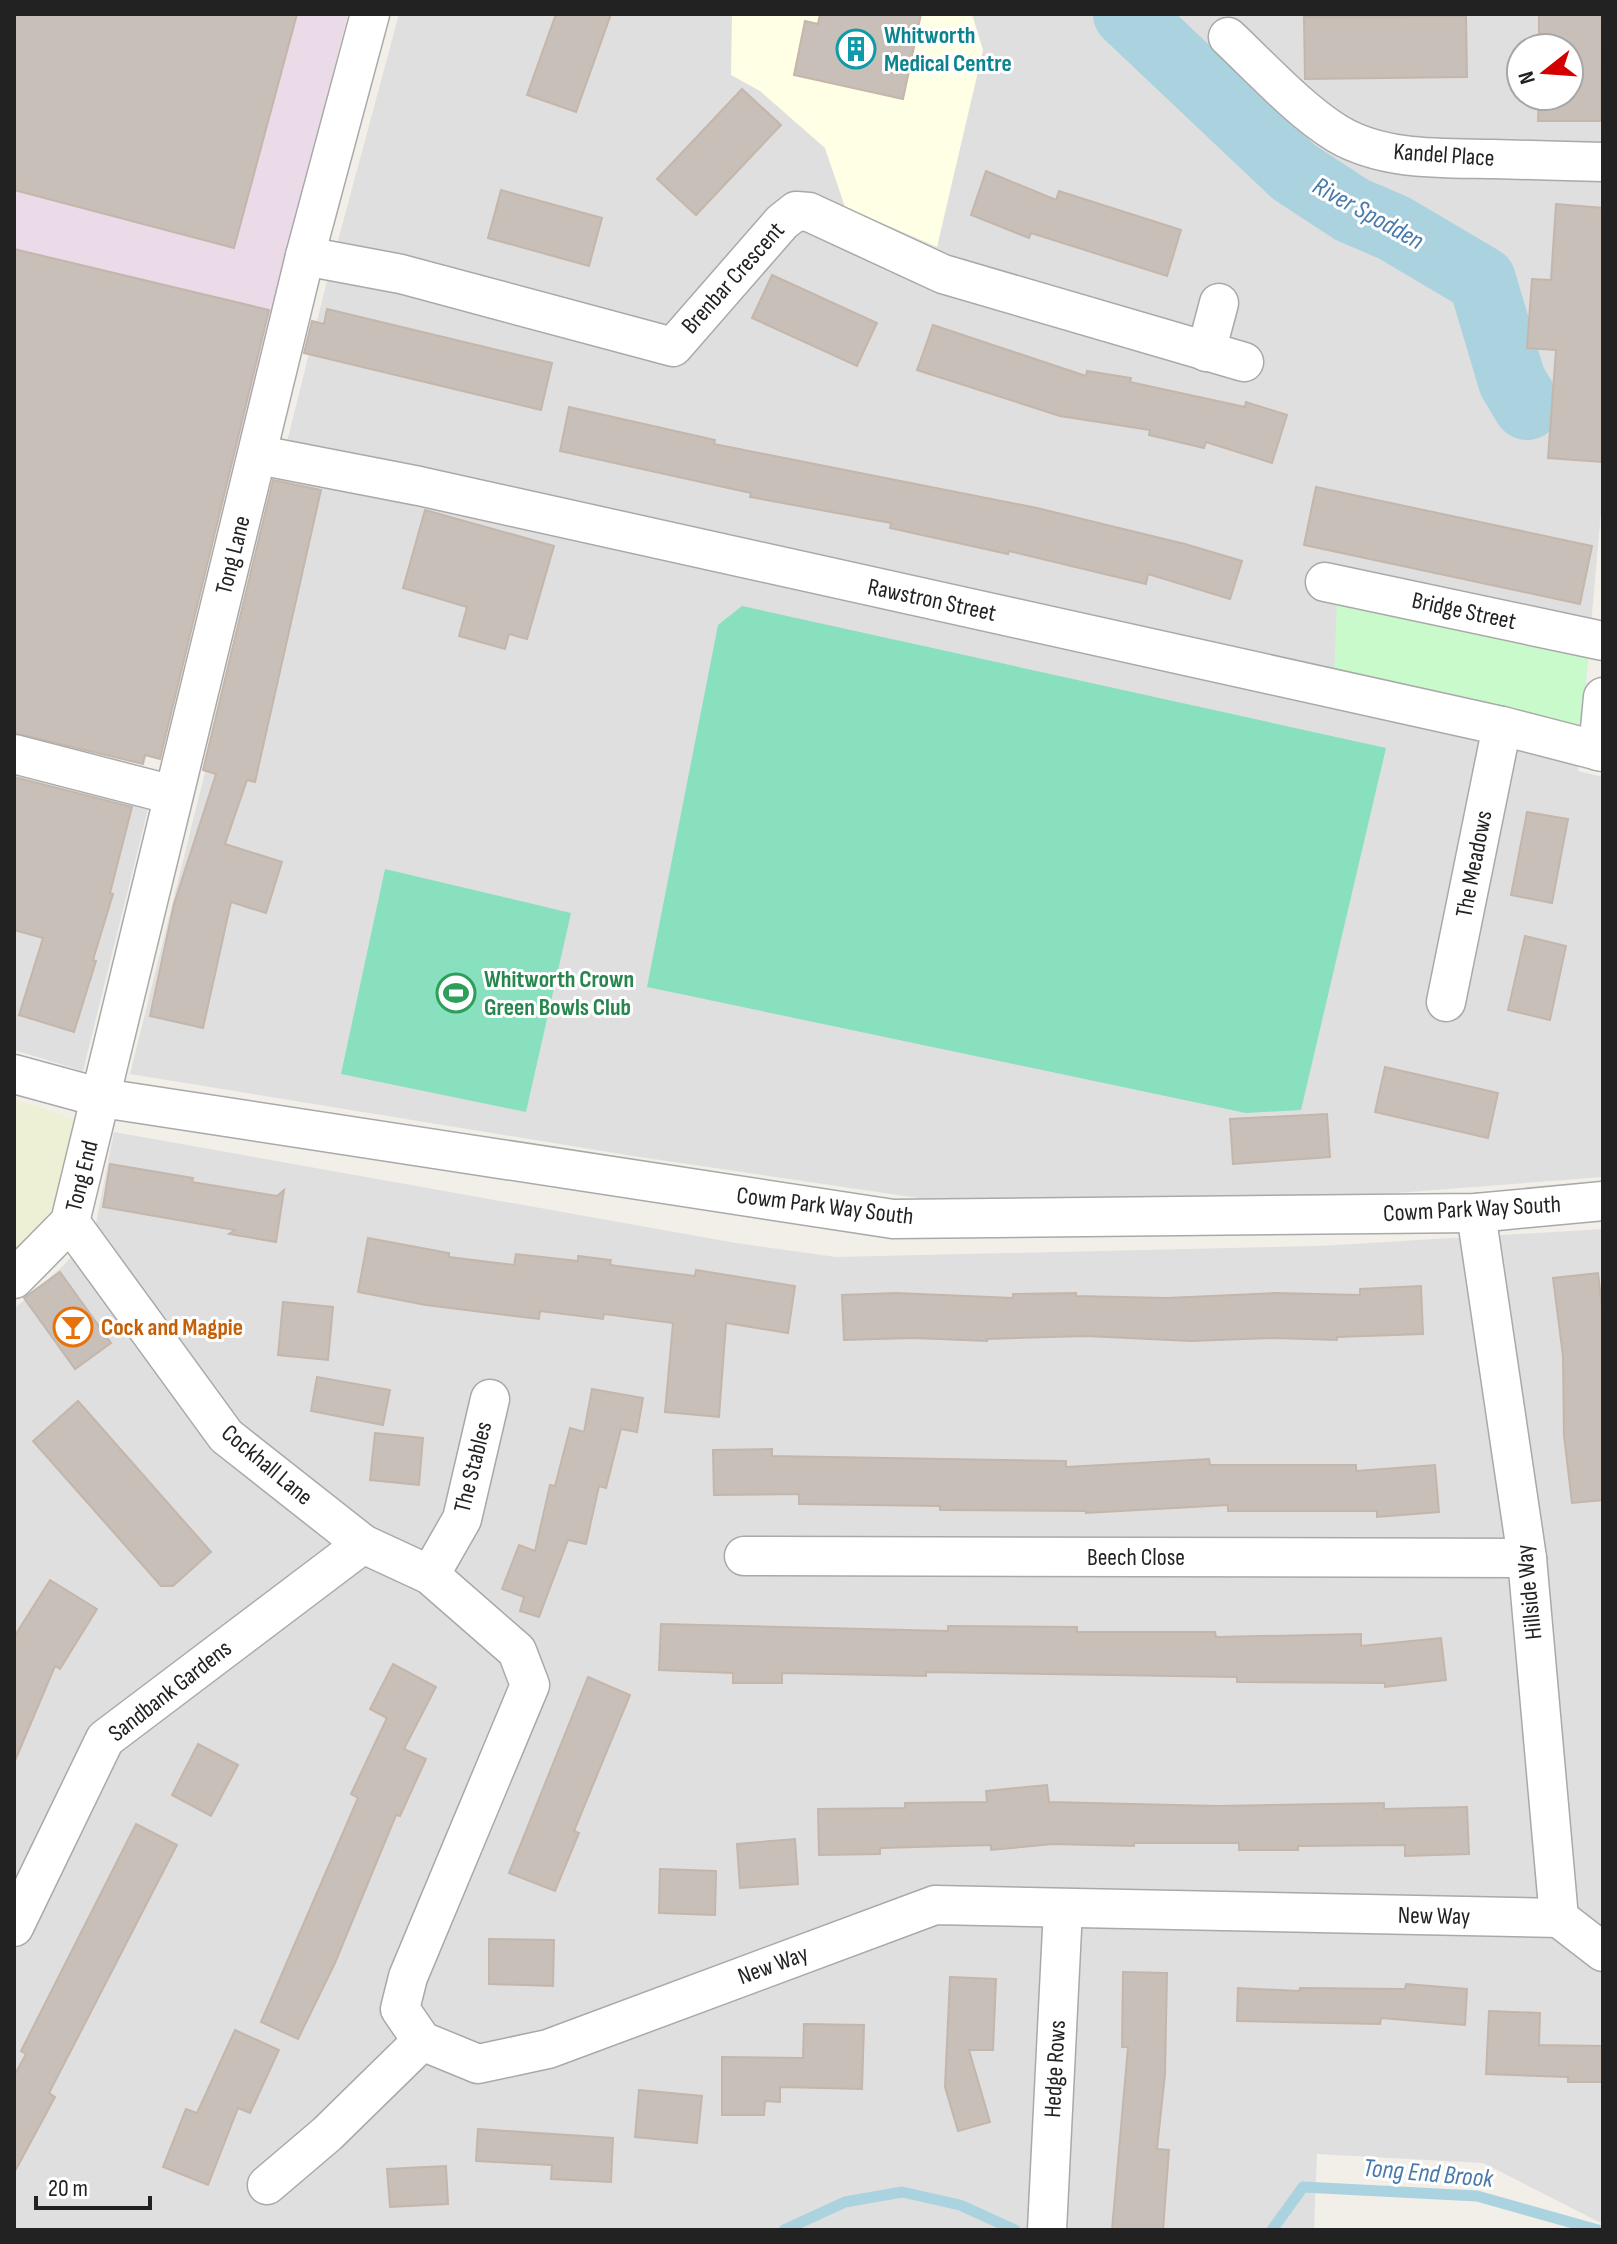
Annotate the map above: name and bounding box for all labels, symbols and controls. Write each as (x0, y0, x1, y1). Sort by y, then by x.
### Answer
place label: Whitworth Medical Centre (884, 21, 1012, 78)
building icon: Whitworth Medical Centre (835, 28, 877, 70)
north arrow (1505, 32, 1585, 112)
text: N (1513, 68, 1542, 87)
street label: Kandel Place (1393, 137, 1495, 173)
water label: River Spodden (1307, 171, 1429, 257)
street label: Brenbar Crescent (675, 216, 791, 340)
street label: Tong Lane (209, 513, 257, 597)
street label: Rawstron Street (865, 572, 999, 628)
street label: Bridge Street (1409, 586, 1519, 636)
street label: The Meadows (1449, 808, 1499, 920)
place label: Whitworth Crown Green Bowls Club (484, 965, 634, 1022)
sports icon: Whitworth Crown Green Bowls Club (435, 972, 477, 1014)
street label: Tong End (59, 1138, 105, 1214)
street label: Cowm Park Way South (735, 1181, 915, 1231)
street label: Cowm Park Way South (1382, 1190, 1562, 1228)
bar icon: Cock and Magpie (52, 1306, 94, 1348)
place label: Cock and Magpie (101, 1313, 243, 1342)
street label: Cockhall Lane (215, 1418, 319, 1512)
street label: The Stables (448, 1419, 498, 1515)
street label: Beech Close (1087, 1543, 1185, 1572)
street label: Hillside Way (1510, 1543, 1548, 1641)
street label: Sandbank Gardens (103, 1634, 237, 1748)
street label: New Way (1398, 1901, 1470, 1931)
street label: New Way (734, 1939, 812, 1991)
street label: Hedge Rows (1038, 2020, 1072, 2118)
water label: Tong End Brook (1362, 2153, 1495, 2195)
scale bar (36, 2160, 150, 2210)
text: 20 m (48, 2174, 88, 2203)

